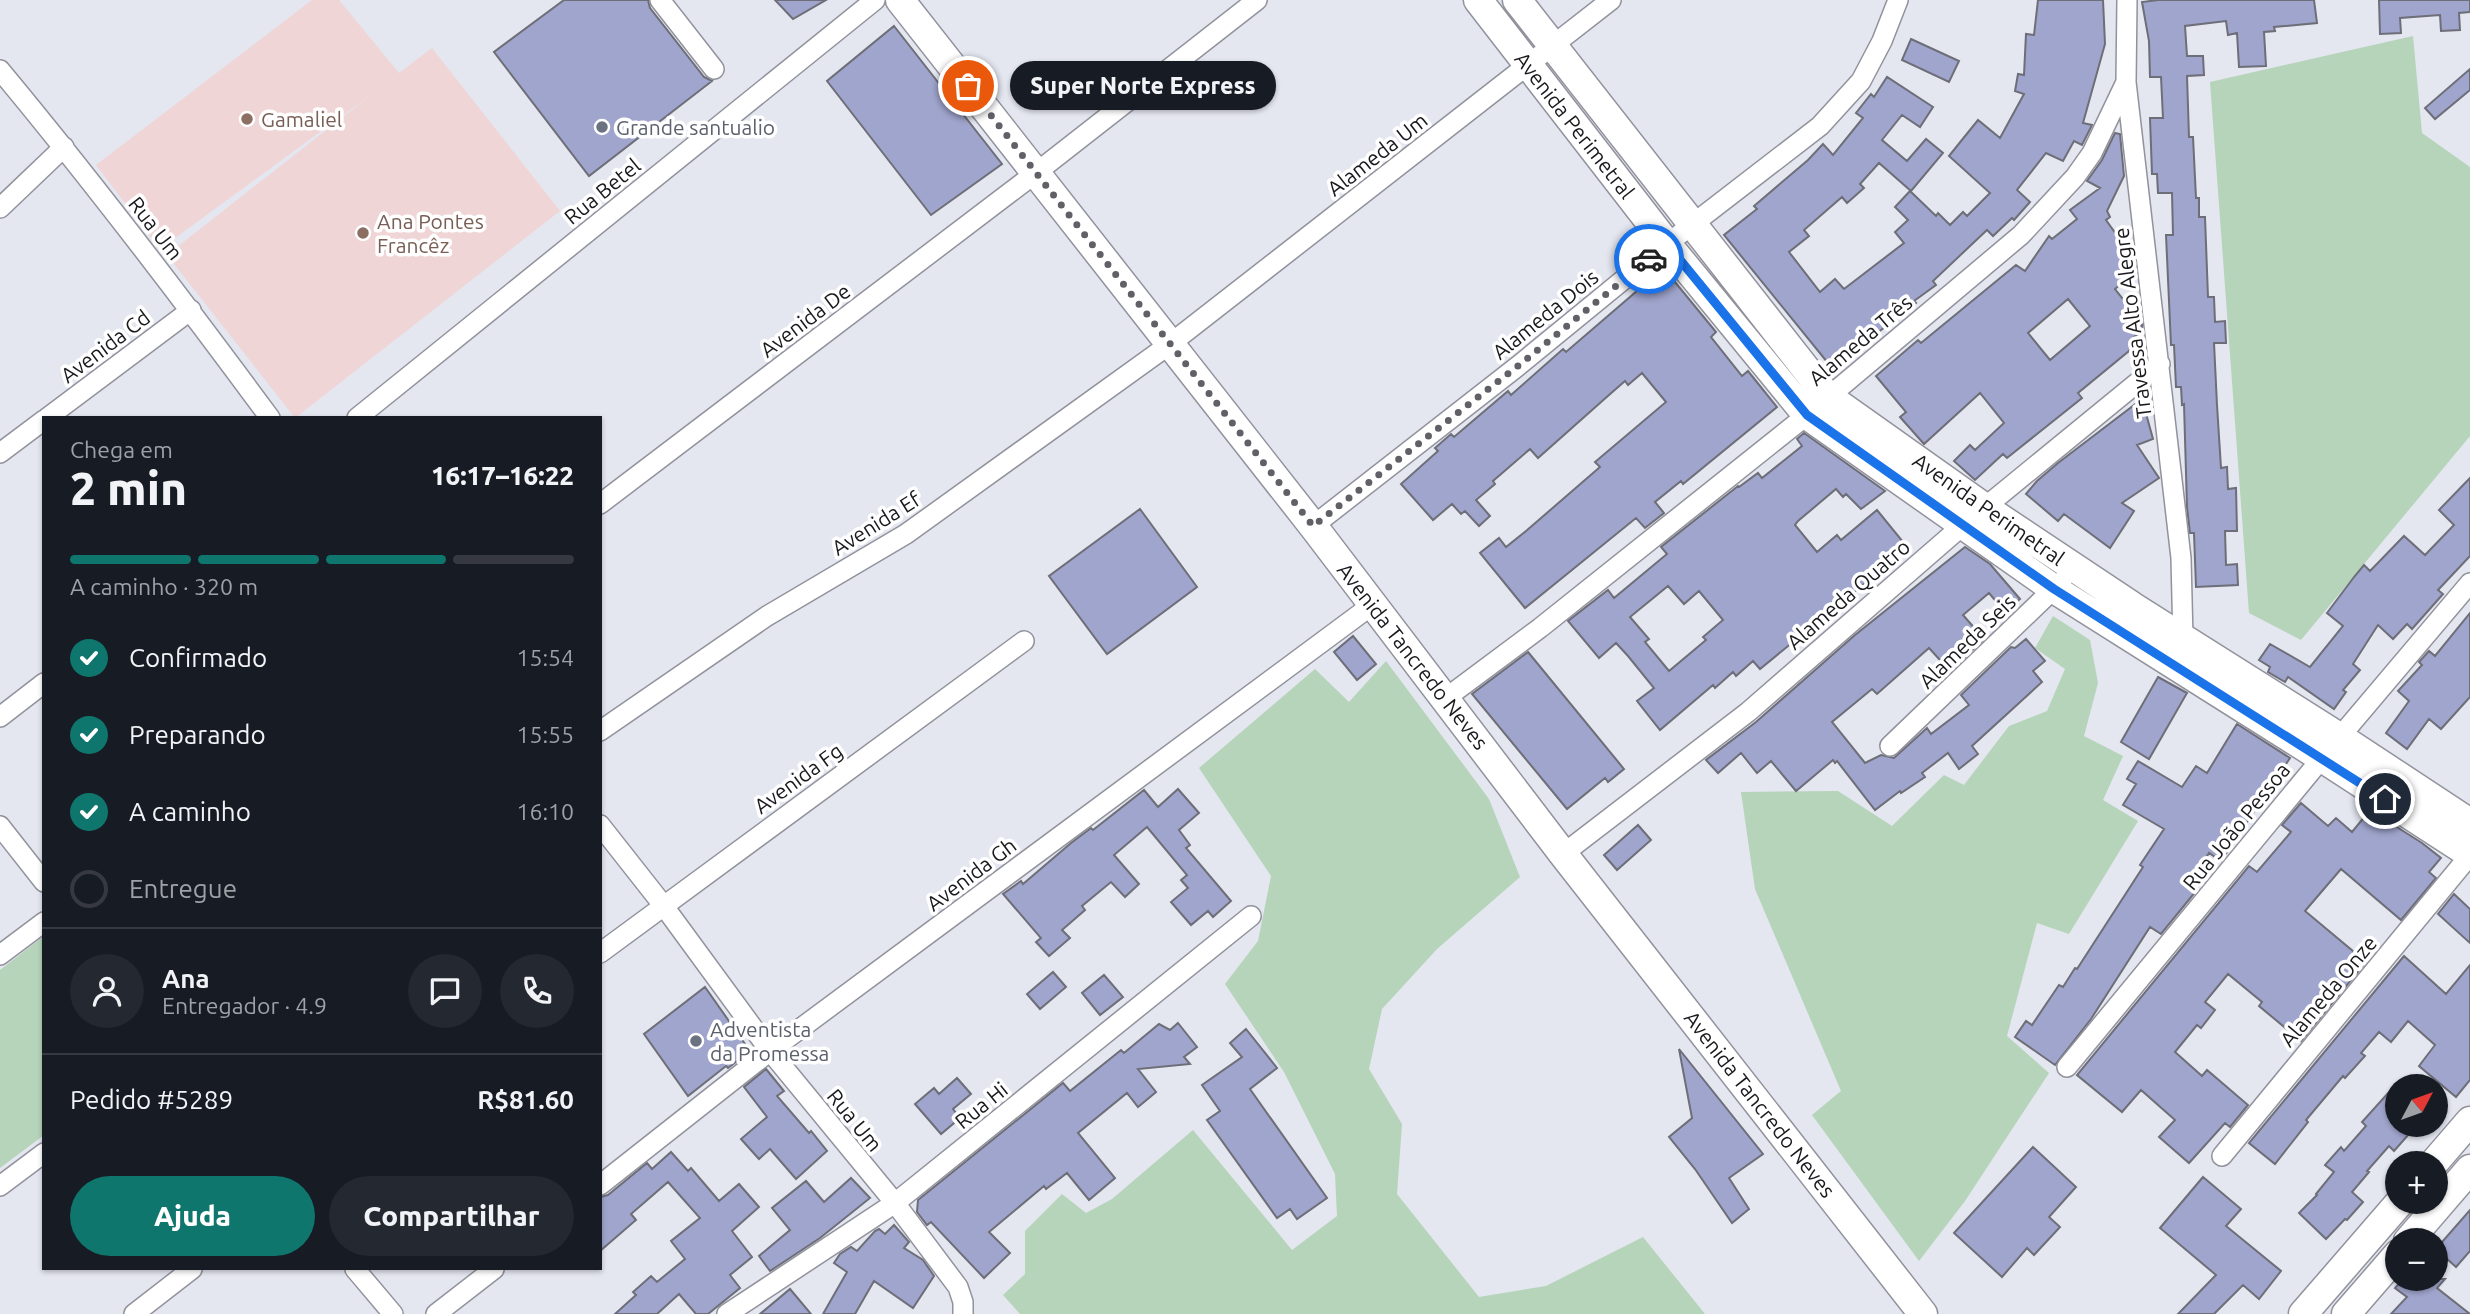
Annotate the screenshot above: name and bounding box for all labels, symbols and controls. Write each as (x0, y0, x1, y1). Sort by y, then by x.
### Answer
street label: Avenida Perimetral (1510, 47, 1640, 203)
pin (938, 56, 998, 116)
callout: Super Norte Express (1010, 62, 1276, 110)
icon: bag (949, 67, 987, 105)
text: Super Norte Express (1030, 73, 1256, 98)
place label: Gamaliel (261, 107, 342, 131)
street label: Alameda Um (1322, 108, 1432, 200)
marker: Gamaliel (239, 111, 255, 127)
place label: Grande santualio (616, 115, 775, 139)
marker: Grande santualio (594, 119, 610, 135)
street label: Rua Betel (559, 153, 645, 229)
street label: Rua Um (124, 192, 188, 264)
place label: Ana Pontes Francêz (377, 209, 484, 257)
courier (1614, 224, 1684, 294)
marker: Ana Pontes Francêz (355, 225, 371, 241)
street label: Travessa Alto Alegre (2108, 226, 2156, 420)
icon: car (1630, 240, 1668, 278)
street label: Alameda Dois (1487, 264, 1603, 364)
street label: Avenida De (755, 278, 855, 362)
street label: Alameda Três (1804, 290, 1916, 390)
street label: Avenida Cd (56, 305, 154, 387)
text: Chega em (70, 437, 173, 462)
street label: Avenida Perimetral (1909, 448, 2069, 570)
text: 16:17–16:22 (431, 461, 574, 490)
text: 2 min (70, 462, 187, 514)
street label: Avenida Ef (827, 486, 926, 560)
street label: Alameda Quatro (1782, 534, 1914, 654)
street label: Avenida Tancredo Neves (1333, 558, 1493, 754)
text: A caminho · 320 m (70, 574, 258, 599)
street label: Alameda Seis (1914, 589, 2020, 693)
icon: check (70, 639, 108, 677)
text: Confirmado (129, 643, 267, 672)
text: 15:54 (516, 645, 574, 670)
icon: check (70, 716, 108, 754)
text: Preparando (129, 720, 266, 749)
text: 15:55 (516, 722, 574, 747)
street label: Avenida Fg (749, 738, 847, 818)
street label: Rua João Pessoa (2178, 758, 2294, 894)
pin (2355, 769, 2415, 829)
icon: home (2366, 780, 2404, 818)
icon: check (70, 793, 108, 831)
text: A caminho (129, 797, 251, 826)
text: 16:10 (516, 799, 574, 824)
street label: Avenida Gh (921, 832, 1021, 916)
text: Entregue (129, 874, 237, 903)
street label: Alameda Onze (2275, 931, 2381, 1051)
button: person (70, 954, 144, 1028)
button: chat (408, 954, 482, 1028)
button: phone (500, 954, 574, 1028)
text: Ana (162, 964, 210, 993)
text: Entregador · 4.9 (162, 993, 327, 1018)
street label: Avenida Tancredo Neves (1680, 1006, 1840, 1202)
place label: Adventista da Promessa (710, 1017, 829, 1065)
marker: Adventista da Promessa (688, 1033, 704, 1049)
north arrow (2385, 1074, 2448, 1138)
map controls (2385, 1074, 2448, 1291)
street label: Rua Hi (950, 1077, 1012, 1133)
street label: Rua Um (823, 1084, 887, 1156)
text: Pedido #5289 (70, 1085, 233, 1114)
text: R$81.60 (477, 1085, 574, 1114)
button: + (2385, 1151, 2448, 1214)
button: Ajuda (70, 1176, 315, 1256)
button: Compartilhar (329, 1176, 574, 1256)
button: − (2385, 1228, 2448, 1291)

